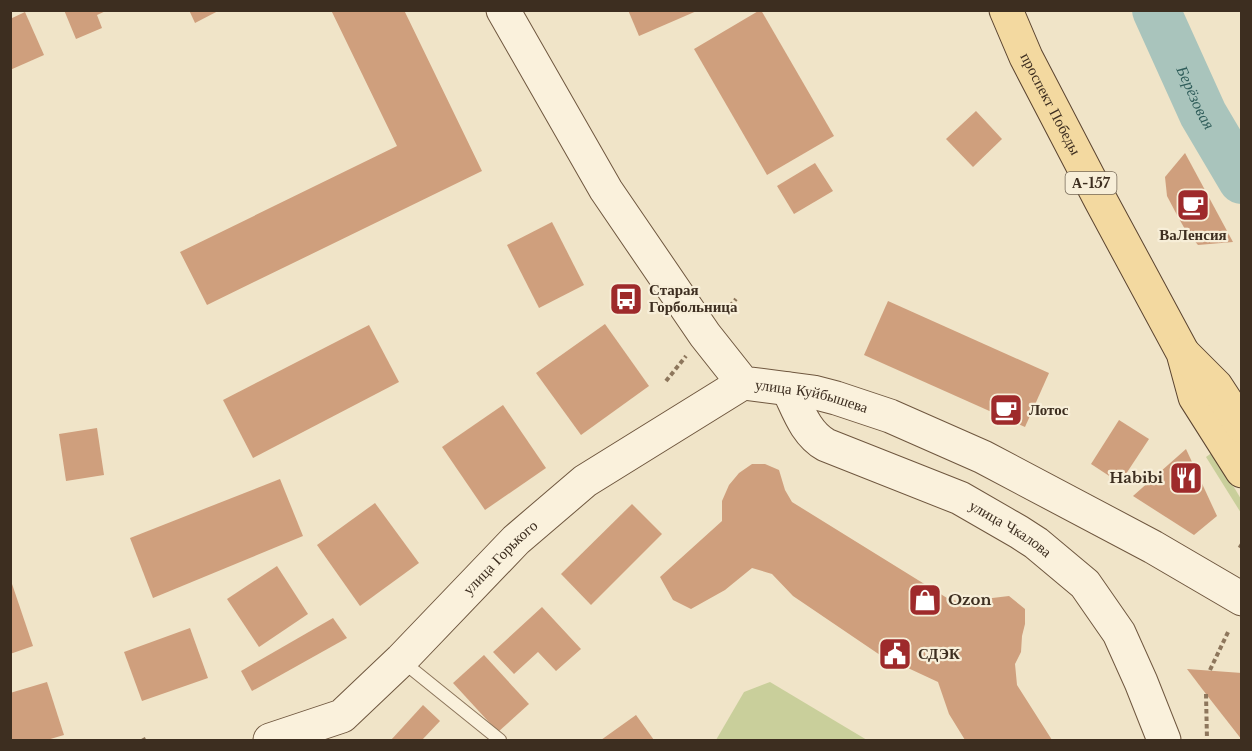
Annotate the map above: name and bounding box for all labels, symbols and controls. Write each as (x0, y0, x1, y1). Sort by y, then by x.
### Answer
street label: проспект Победы (1016, 49, 1085, 158)
water label: Берёзовая (1172, 61, 1220, 133)
road number: А-157 (1066, 172, 1116, 194)
cafe icon: ВаЛенсия (1175, 187, 1211, 223)
place label: ВаЛенсия (1159, 225, 1227, 244)
place label: Старая Горбольница (649, 280, 738, 316)
bus stop icon: Старая Горбольница (608, 281, 644, 317)
street label: улица Куйбышева (754, 375, 871, 417)
cafe icon: Лотос (988, 392, 1024, 428)
place label: Лотос (1029, 400, 1069, 419)
restaurant icon: Habibi (1168, 460, 1204, 496)
place label: Habibi (1109, 468, 1164, 487)
street label: улица Чкалова (966, 495, 1056, 561)
street label: улица Горького (459, 516, 541, 598)
shop icon: Ozon (907, 582, 943, 618)
place label: Ozon (948, 590, 991, 609)
public building icon: СДЭК (877, 636, 913, 672)
place label: СДЭК (918, 644, 960, 663)

